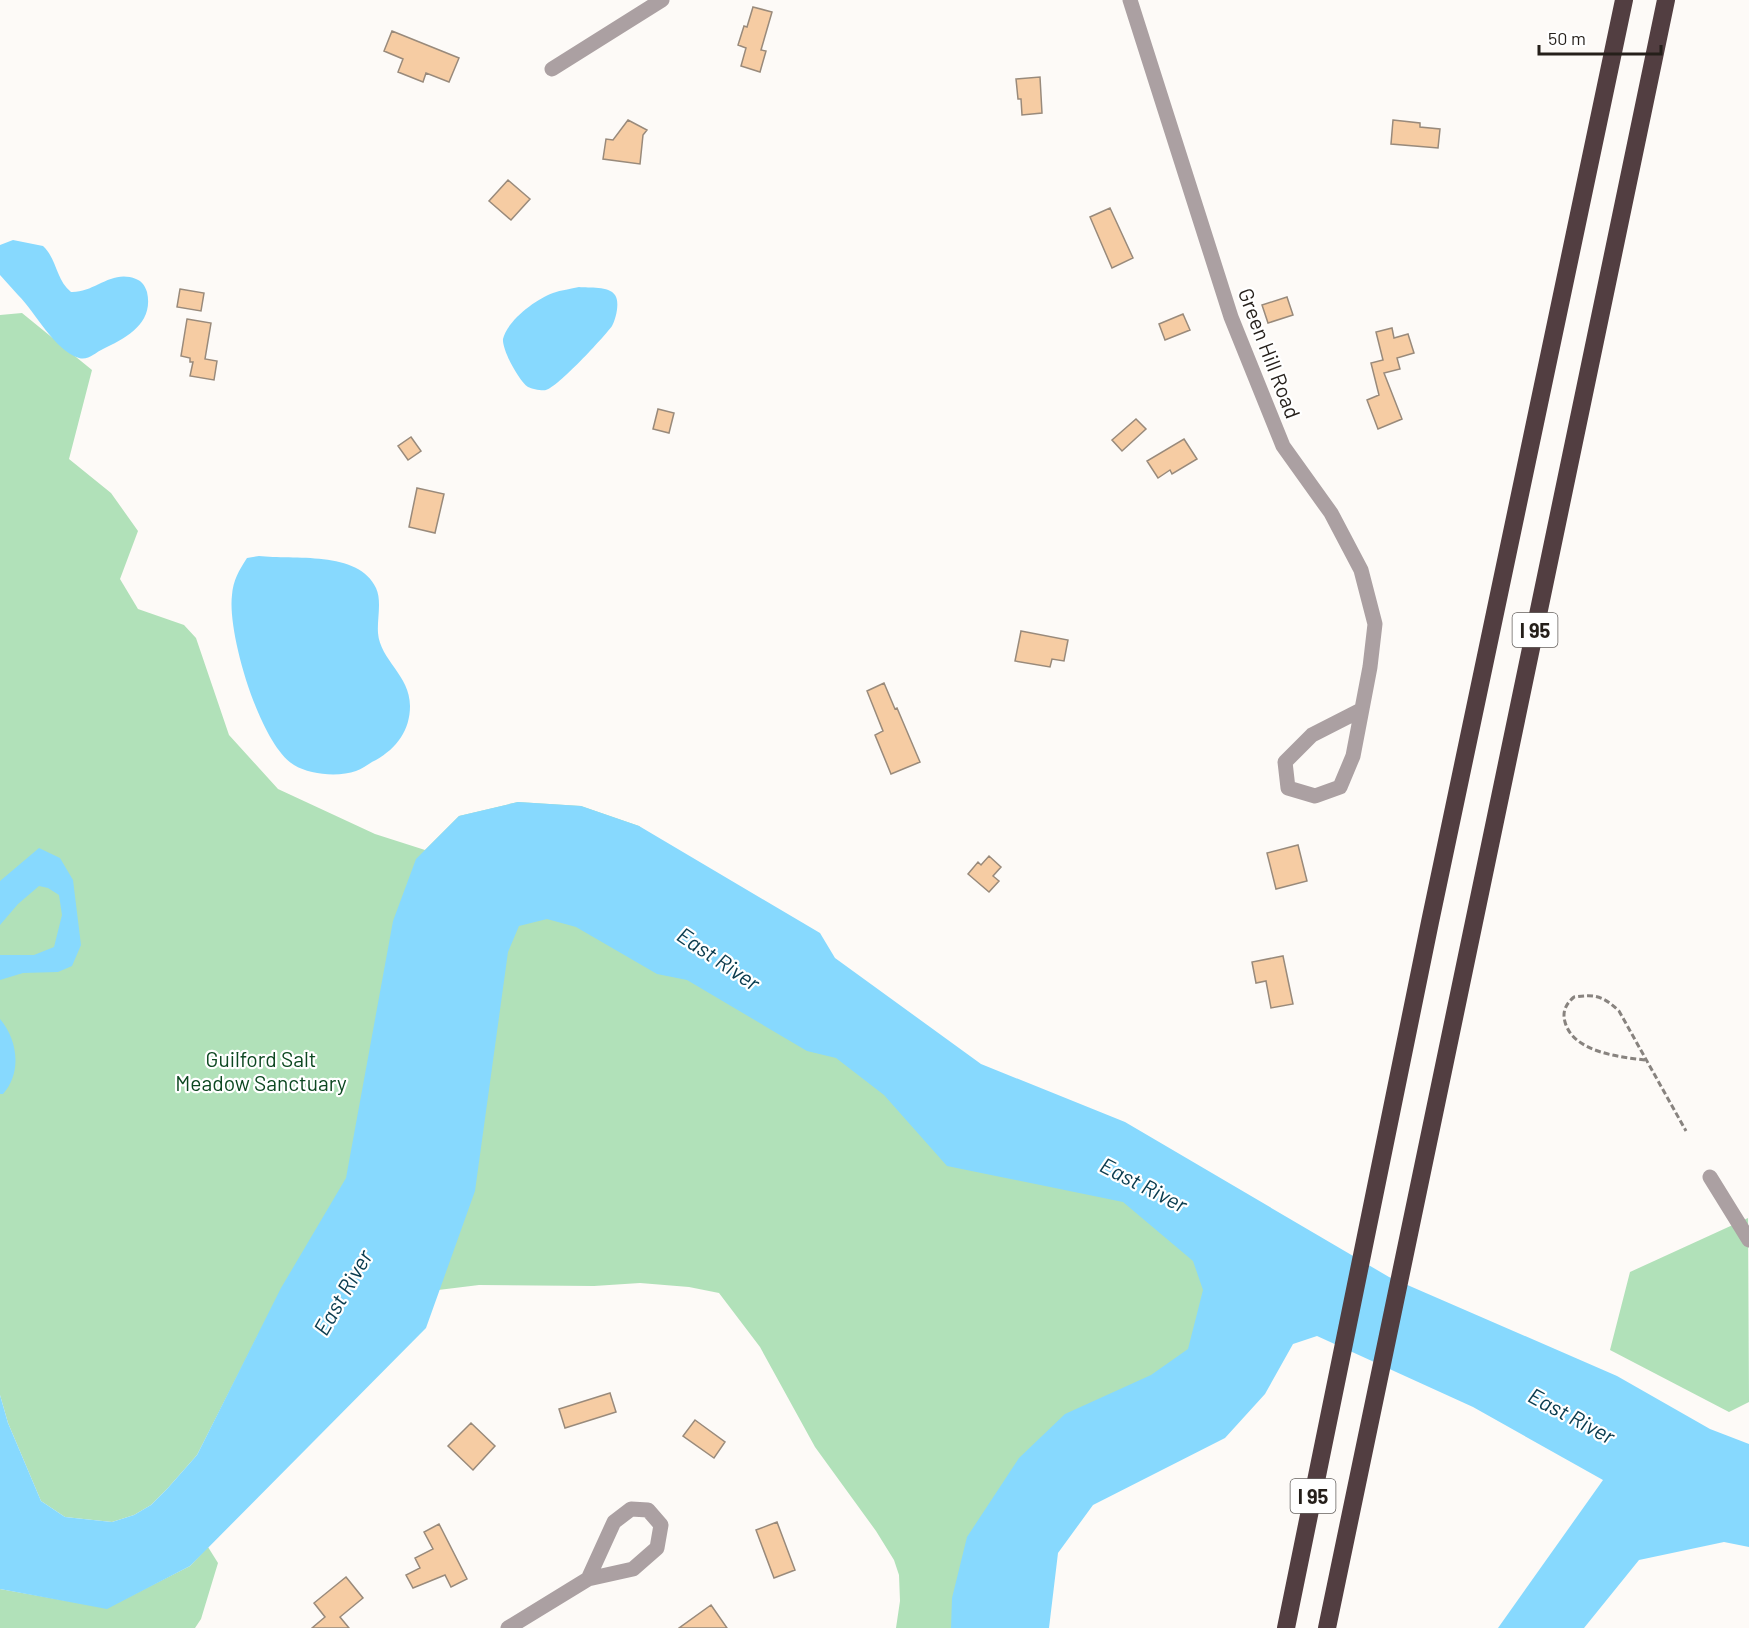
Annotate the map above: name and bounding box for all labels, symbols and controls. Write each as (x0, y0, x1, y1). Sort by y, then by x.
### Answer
scale bar (1539, 18, 1660, 56)
text: 50 m (1548, 27, 1586, 49)
street label: Green Hill Road (1234, 284, 1306, 422)
road number: I 95 (1512, 613, 1558, 647)
water label: East River (673, 921, 766, 996)
park label: Guilford Salt Meadow Sanctuary (175, 1046, 347, 1095)
water label: East River (1096, 1151, 1193, 1218)
water label: East River (307, 1244, 377, 1339)
water label: East River (1524, 1381, 1621, 1449)
road number: I 95 (1290, 1479, 1336, 1513)

